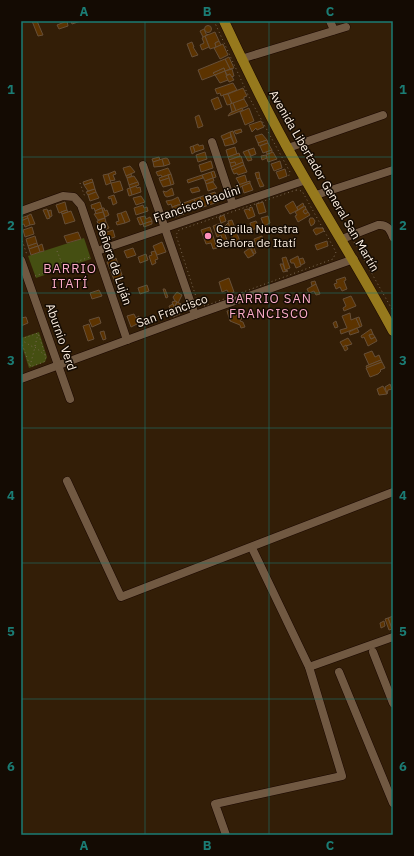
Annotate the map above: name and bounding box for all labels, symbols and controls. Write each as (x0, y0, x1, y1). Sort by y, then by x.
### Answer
text: A (80, 3, 89, 20)
text: B (203, 3, 212, 20)
text: C (326, 3, 335, 20)
text: 1 (7, 81, 15, 98)
text: 1 (399, 81, 407, 98)
street label: Avenida Libertador General San Martín (266, 87, 383, 274)
street label: Francisco Paolini (151, 182, 242, 225)
text: 2 (7, 217, 15, 234)
text: 2 (399, 217, 407, 234)
street label: Señora de Luján (93, 221, 136, 307)
place label: Capilla Nuestra Señora de Itatí (216, 221, 299, 250)
marker: Capilla Nuestra Señora de Itatí (203, 231, 213, 241)
district label: BARRIO ITATÍ (43, 260, 97, 292)
district label: BARRIO SAN FRANCISCO (226, 290, 312, 322)
street label: San Francisco (134, 291, 210, 330)
street label: Aburnio Verd (43, 301, 80, 372)
text: 3 (7, 352, 15, 369)
text: 3 (399, 352, 407, 369)
text: 4 (7, 487, 15, 504)
text: 4 (399, 487, 407, 504)
text: 5 (7, 623, 15, 640)
text: 5 (399, 623, 407, 640)
text: 6 (7, 758, 15, 775)
text: 6 (399, 758, 407, 775)
text: A (80, 837, 89, 854)
text: B (203, 837, 212, 854)
text: C (326, 837, 335, 854)

